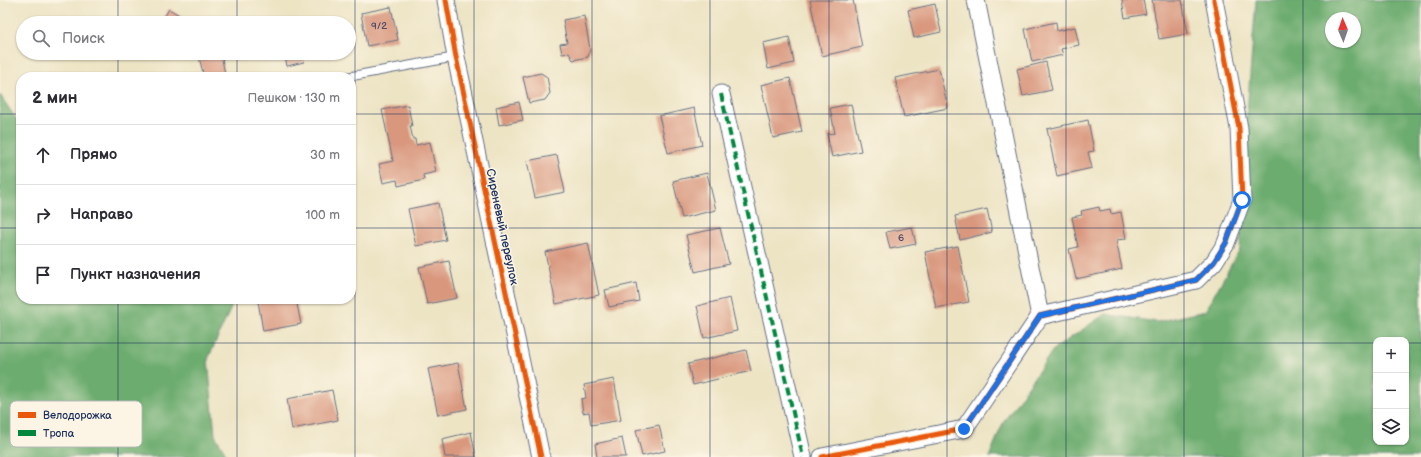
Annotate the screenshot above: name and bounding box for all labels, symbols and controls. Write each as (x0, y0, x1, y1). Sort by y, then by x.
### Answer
north arrow (1325, 12, 1361, 48)
search box (16, 16, 356, 60)
house number: 9/2 (371, 20, 387, 32)
icon: search (30, 27, 52, 49)
text: Поиск (62, 29, 105, 48)
text: 2 мин (32, 88, 78, 108)
text: Пешком · 130 m (248, 90, 340, 106)
icon: ahead (32, 144, 54, 166)
text: Прямо (70, 145, 117, 164)
text: 30 m (310, 147, 340, 163)
street label: Сиреневый переулок (482, 167, 522, 287)
route start (1233, 191, 1251, 209)
icon: right (32, 204, 54, 226)
text: Направо (70, 205, 133, 224)
text: 100 m (305, 207, 340, 223)
house number: 6 (898, 232, 904, 244)
icon: arrive (32, 264, 54, 286)
text: Пункт назначения (70, 265, 201, 284)
map controls (1373, 337, 1409, 445)
button: + (1373, 337, 1409, 373)
button: − (1373, 373, 1409, 409)
legend (10, 401, 142, 447)
text: Велодорожка (43, 409, 112, 422)
button: layers (1373, 409, 1409, 445)
route end (955, 420, 973, 438)
text: Тропа (43, 427, 75, 440)

